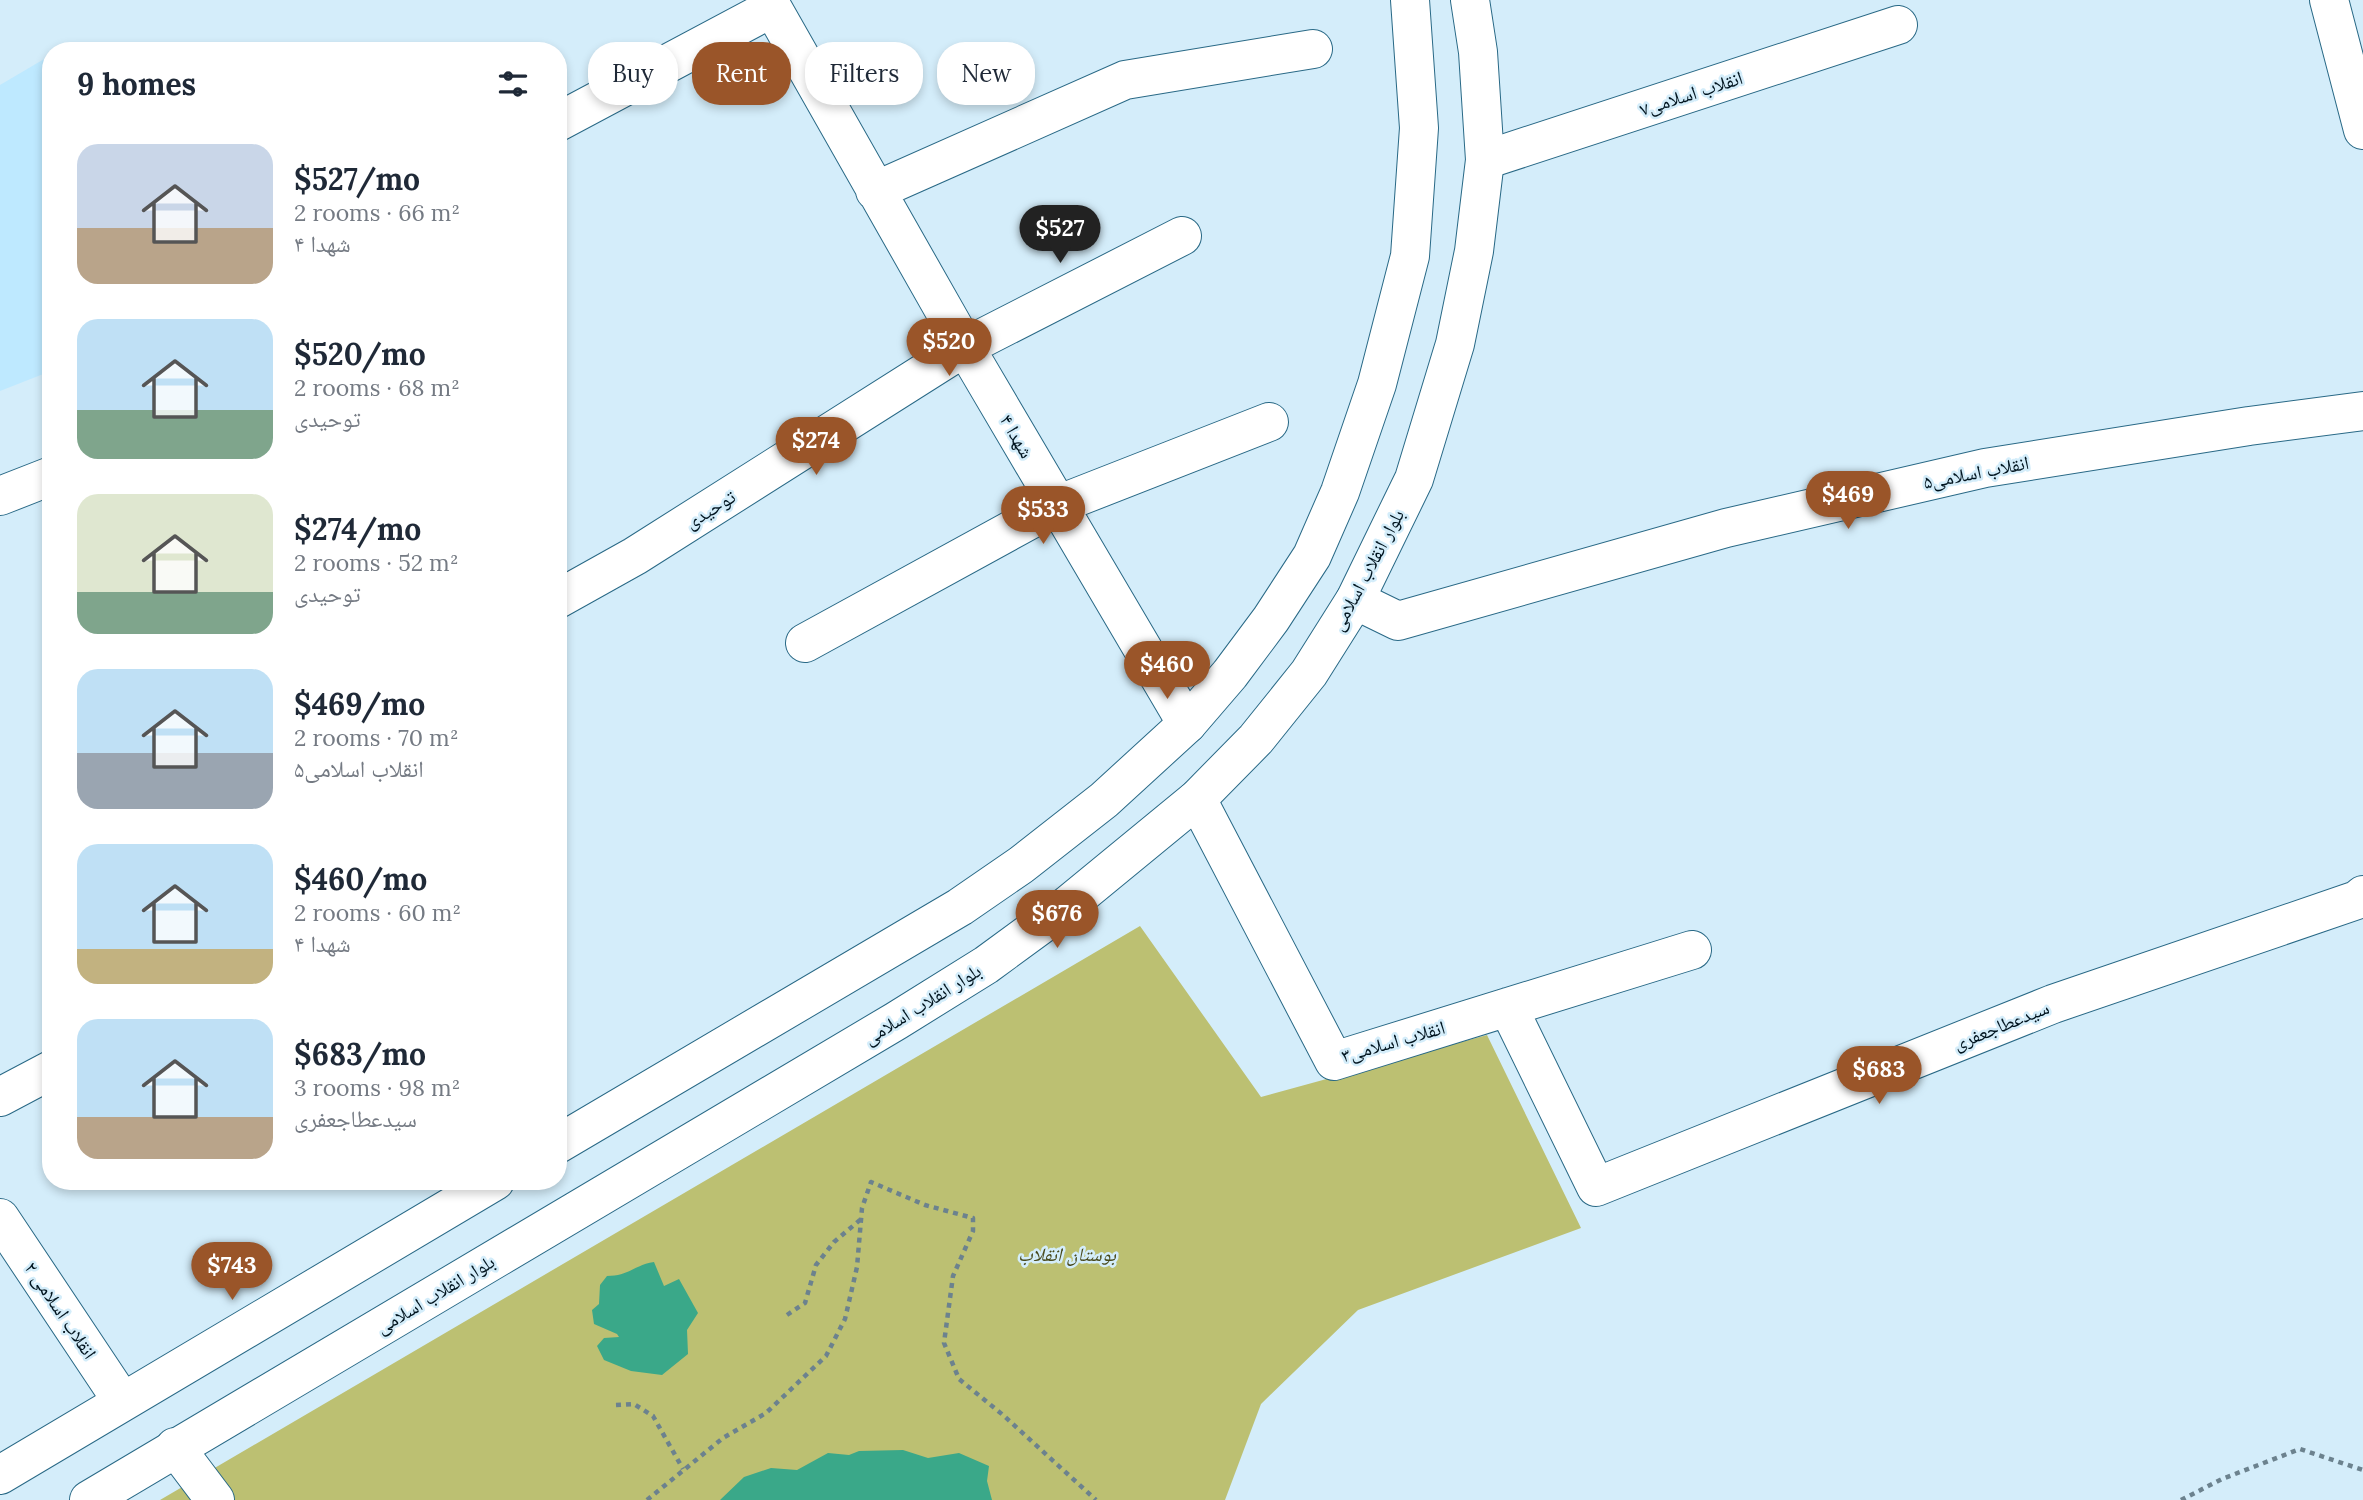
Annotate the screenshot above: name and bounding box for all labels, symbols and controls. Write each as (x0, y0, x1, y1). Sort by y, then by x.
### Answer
chip: Buy (588, 42, 678, 105)
chip: Rent (692, 42, 791, 105)
chip: Filters (805, 42, 923, 105)
chip: New (937, 42, 1035, 105)
text: 9 homes (77, 65, 196, 103)
icon: filters (494, 65, 532, 103)
street label: انقلاب اسلامی۷ (1636, 65, 1746, 121)
text: $527/mo (294, 160, 420, 198)
icon: home (133, 172, 217, 256)
text: 2 rooms · 66 m² (294, 198, 460, 227)
pin: $527 (1019, 205, 1101, 265)
text: $527 (1036, 213, 1085, 242)
text: شهدا ۴ (294, 229, 351, 258)
pin: $520 (908, 318, 990, 378)
text: $520 (923, 326, 975, 355)
text: $520/mo (294, 335, 426, 373)
icon: home (133, 347, 217, 431)
text: 2 rooms · 68 m² (294, 373, 460, 402)
text: توحیدی (294, 404, 361, 433)
street label: شهدا ۴ (995, 410, 1039, 462)
pin: $274 (775, 418, 857, 477)
text: $274 (792, 425, 840, 454)
street label: انقلاب اسلامی۵ (1921, 450, 2031, 494)
pin: $469 (1807, 472, 1889, 531)
text: $469 (1822, 479, 1874, 508)
street label: توحیدی (680, 484, 740, 534)
pin: $533 (1002, 486, 1084, 546)
text: $533 (1017, 494, 1069, 523)
street label: بلوار انقلاب اسلامی (1325, 505, 1409, 635)
text: $274/mo (294, 510, 421, 548)
icon: home (133, 522, 217, 606)
text: 2 rooms · 52 m² (294, 548, 459, 577)
text: توحیدی (294, 579, 361, 608)
pin: $460 (1126, 642, 1208, 701)
text: $460 (1140, 649, 1194, 678)
text: $469/mo (294, 685, 425, 723)
icon: home (133, 697, 217, 781)
text: 2 rooms · 70 m² (294, 723, 459, 752)
text: انقلاب اسلامی۵ (294, 754, 424, 783)
text: $460/mo (294, 860, 427, 898)
icon: home (133, 872, 217, 956)
pin: $676 (1016, 890, 1098, 950)
text: 2 rooms · 60 m² (294, 898, 461, 927)
text: $676 (1032, 898, 1082, 927)
text: شهدا ۴ (294, 929, 351, 958)
street label: بلوار انقلاب اسلامی (859, 958, 985, 1050)
street label: سیدعطاجعفری (1949, 995, 2053, 1055)
street label: انقلاب اسلامی۳ (1338, 1015, 1448, 1067)
text: $683/mo (294, 1035, 426, 1073)
pin: $683 (1838, 1046, 1920, 1106)
icon: home (133, 1047, 217, 1131)
text: $683 (1853, 1054, 1905, 1083)
text: 3 rooms · 98 m² (294, 1073, 460, 1102)
text: سیدعطاجعفری (294, 1104, 417, 1133)
pin: $743 (191, 1242, 273, 1302)
park label: بوستان انقلاب (1018, 1242, 1117, 1266)
street label: بلوار انقلاب اسلامی (371, 1249, 499, 1339)
text: $743 (207, 1250, 257, 1279)
street label: انقلاب اسلامی ۲ (20, 1257, 102, 1363)

